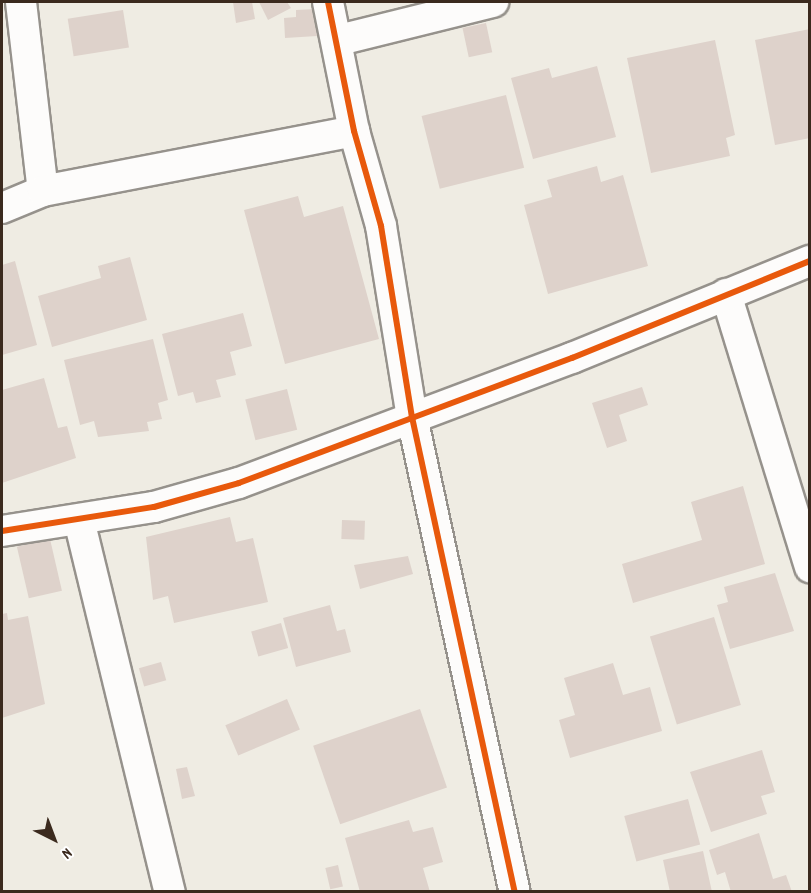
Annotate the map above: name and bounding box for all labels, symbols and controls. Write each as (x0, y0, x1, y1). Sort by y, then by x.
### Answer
north arrow (24, 809, 84, 869)
text: N (56, 842, 77, 864)

